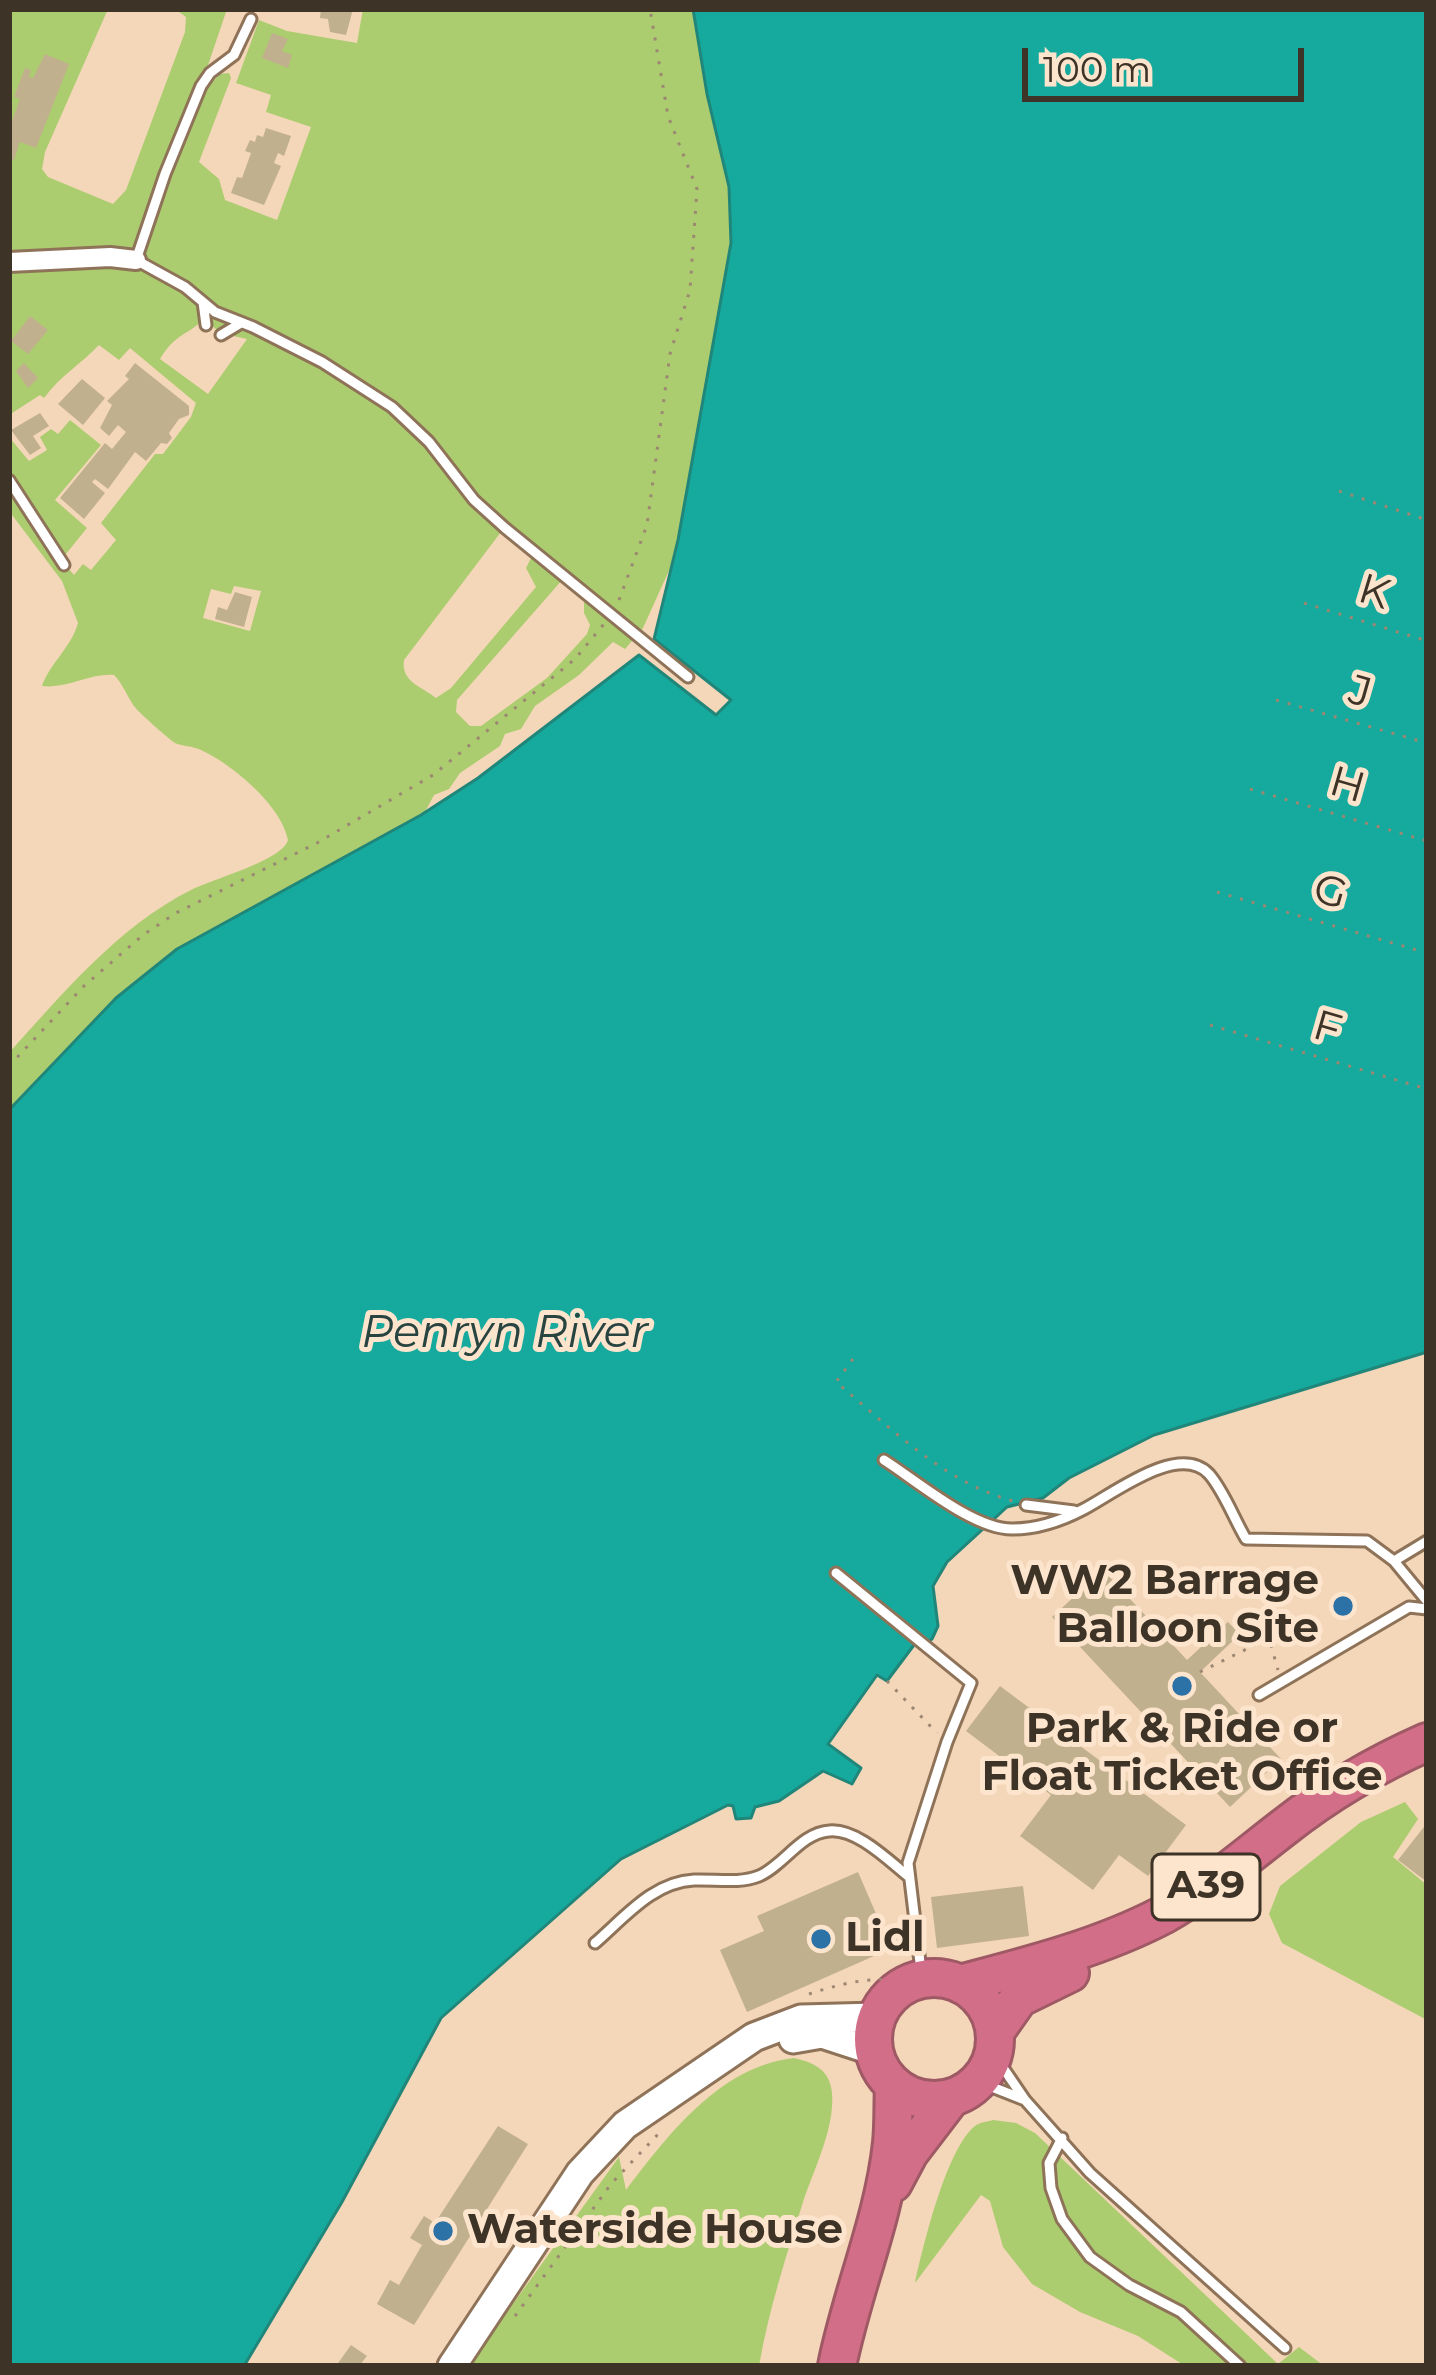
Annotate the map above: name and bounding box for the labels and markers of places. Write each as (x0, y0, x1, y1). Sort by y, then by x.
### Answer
place label: WW2 Barrage Balloon Site (1010, 1557, 1319, 1656)
marker: WW2 Barrage Balloon Site (1330, 1593, 1356, 1619)
marker: Park & Ride or Float Ticket Office (1169, 1673, 1195, 1699)
place label: Park & Ride or Float Ticket Office (982, 1705, 1382, 1804)
place label: Lidl (845, 1914, 925, 1964)
marker: Lidl (808, 1926, 834, 1952)
place label: Waterside House (467, 2206, 843, 2256)
marker: Waterside House (430, 2218, 456, 2244)

